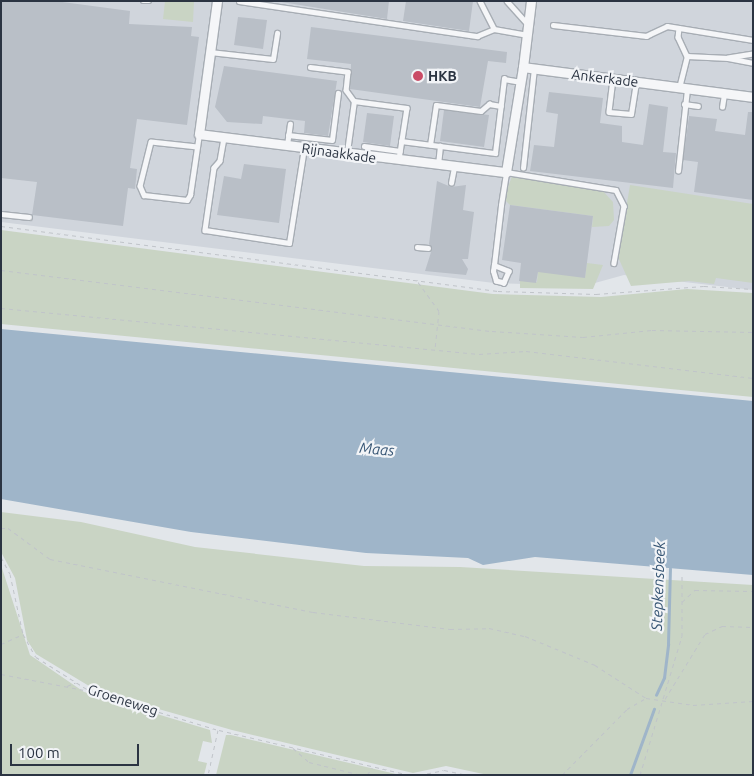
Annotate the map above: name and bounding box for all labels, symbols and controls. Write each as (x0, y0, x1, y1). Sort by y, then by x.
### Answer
street label: Ankerkade (571, 66, 639, 90)
place label: HKB (428, 68, 457, 84)
marker: HKB (412, 70, 424, 82)
street label: Rijnaakkade (301, 139, 377, 167)
water label: Maas (359, 439, 395, 459)
water label: Stepkensbeek (647, 541, 669, 631)
street label: Groeneweg (86, 681, 160, 719)
scale bar (12, 734, 141, 766)
text: 100 m (18, 744, 60, 761)

